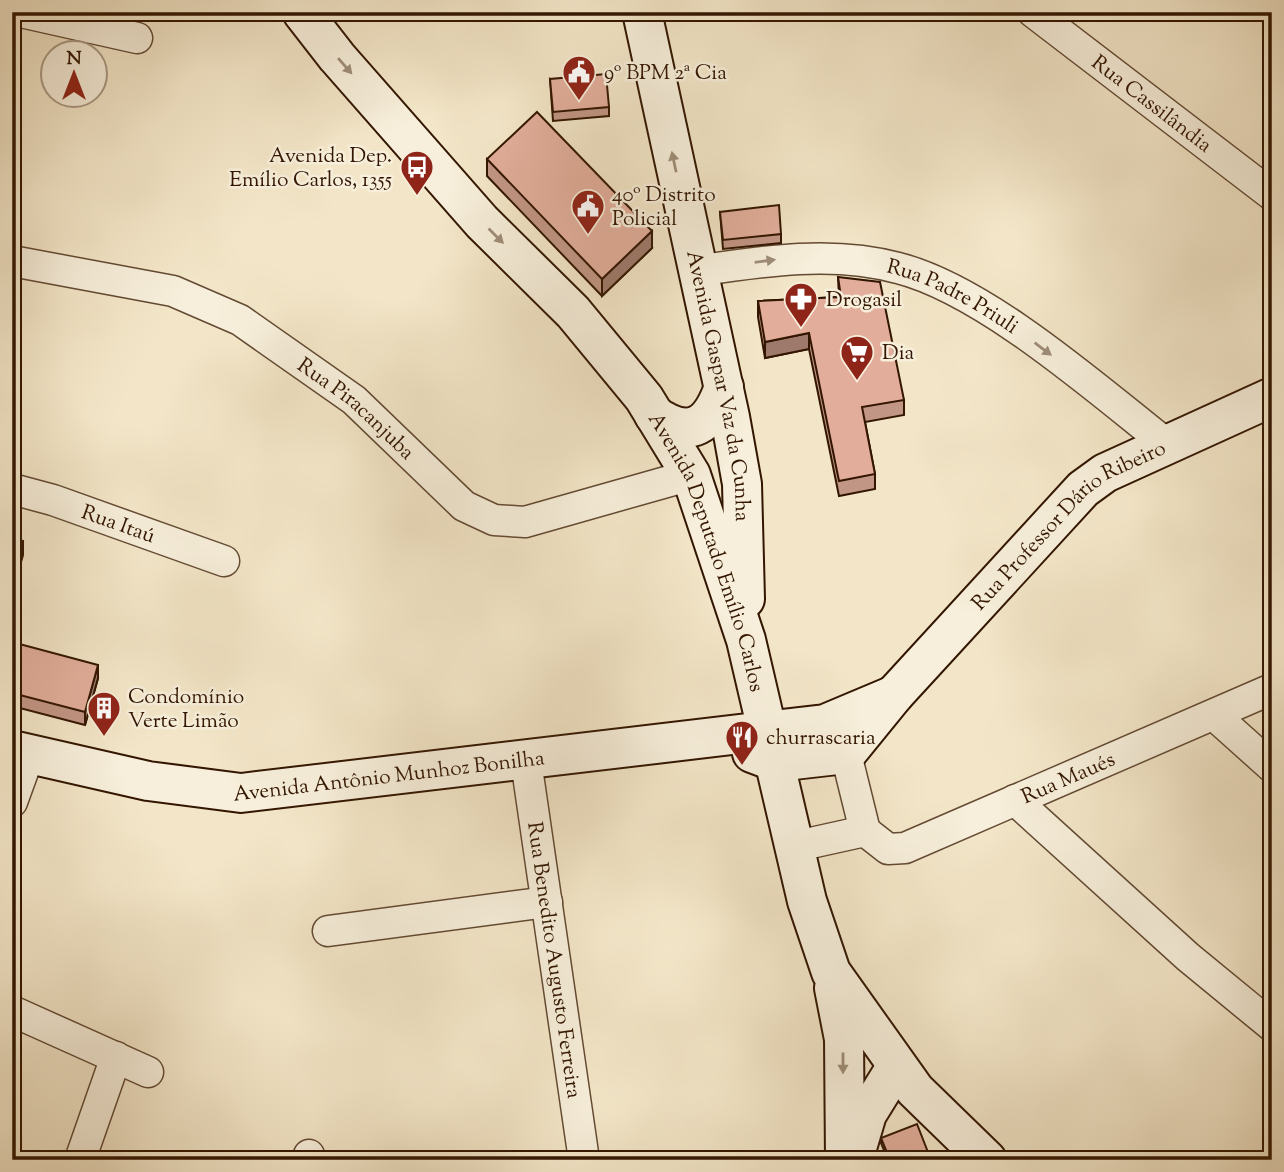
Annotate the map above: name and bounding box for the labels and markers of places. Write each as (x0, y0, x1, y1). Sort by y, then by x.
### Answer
public building icon: 9º BPM 2ª Cia (560, 53, 598, 102)
place label: 9º BPM 2ª Cia (604, 59, 727, 89)
place label: Avenida Dep. Emílio Carlos, 1355 (229, 142, 392, 196)
bus stop icon: Avenida Dep. Emílio Carlos, 1355 (398, 148, 436, 197)
place label: 40º Distrito Policial (612, 181, 716, 235)
public building icon: 40º Distrito Policial (569, 187, 607, 236)
pharmacy icon: Drogasil (782, 280, 820, 329)
place label: Drogasil (826, 286, 902, 316)
supermarket icon: Dia (838, 333, 876, 382)
place label: Dia (882, 339, 915, 369)
place label: Condomínio Verte Limão (128, 683, 244, 737)
building icon: Condomínio Verte Limão (85, 689, 123, 738)
restaurant icon: churrascaria (723, 718, 761, 767)
place label: churrascaria (766, 724, 876, 754)

